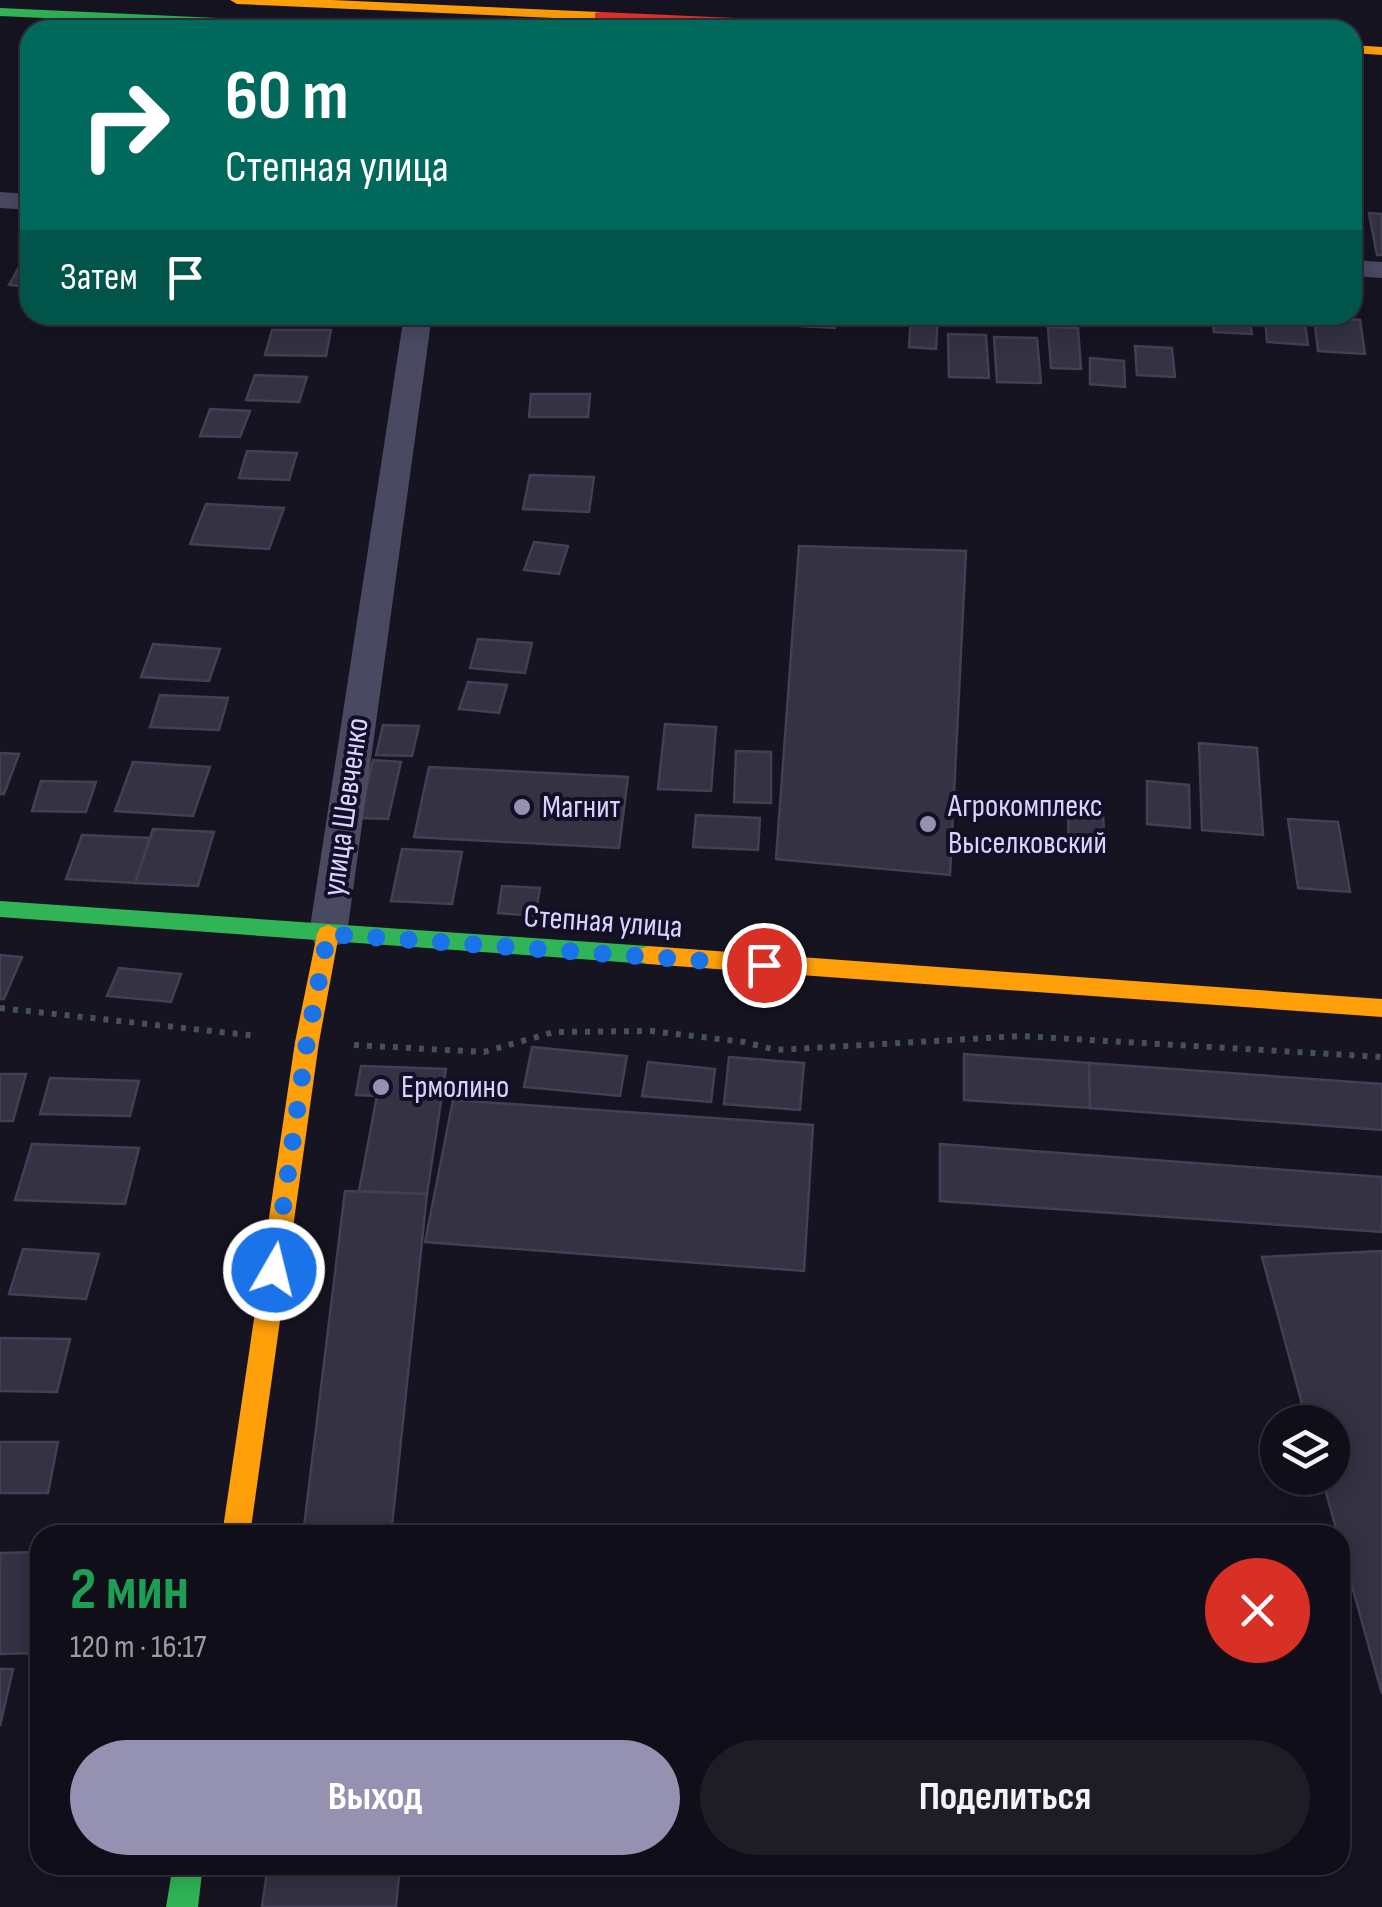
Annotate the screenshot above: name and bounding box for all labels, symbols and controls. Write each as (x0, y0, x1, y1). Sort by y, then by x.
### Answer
text: 60 m (225, 55, 349, 139)
icon: right (60, 60, 190, 190)
text: Степная улица (225, 140, 449, 195)
icon: arrive (158, 250, 213, 305)
text: Затем (60, 255, 138, 300)
street label: улица Шевченко (314, 715, 378, 899)
place label: Агрокомплекс Выселковский (947, 787, 1107, 863)
place label: Магнит (542, 788, 621, 827)
marker: Магнит (511, 796, 533, 818)
marker: Агрокомплекс Выселковский (917, 813, 939, 835)
street label: Степная улица (522, 897, 684, 947)
pin (722, 923, 807, 1008)
icon: arrive (737, 938, 792, 993)
place label: Ермолино (401, 1068, 509, 1107)
marker: Ермолино (370, 1076, 392, 1098)
position arrow (222, 1218, 326, 1322)
map controls (1260, 1405, 1350, 1495)
button: layers (1260, 1405, 1350, 1495)
text: 2 мин (70, 1554, 189, 1626)
button: close (1205, 1558, 1310, 1663)
text: 120 m · 16:17 (70, 1628, 206, 1667)
button: Выход (70, 1740, 680, 1855)
button: Поделиться (700, 1740, 1310, 1855)

